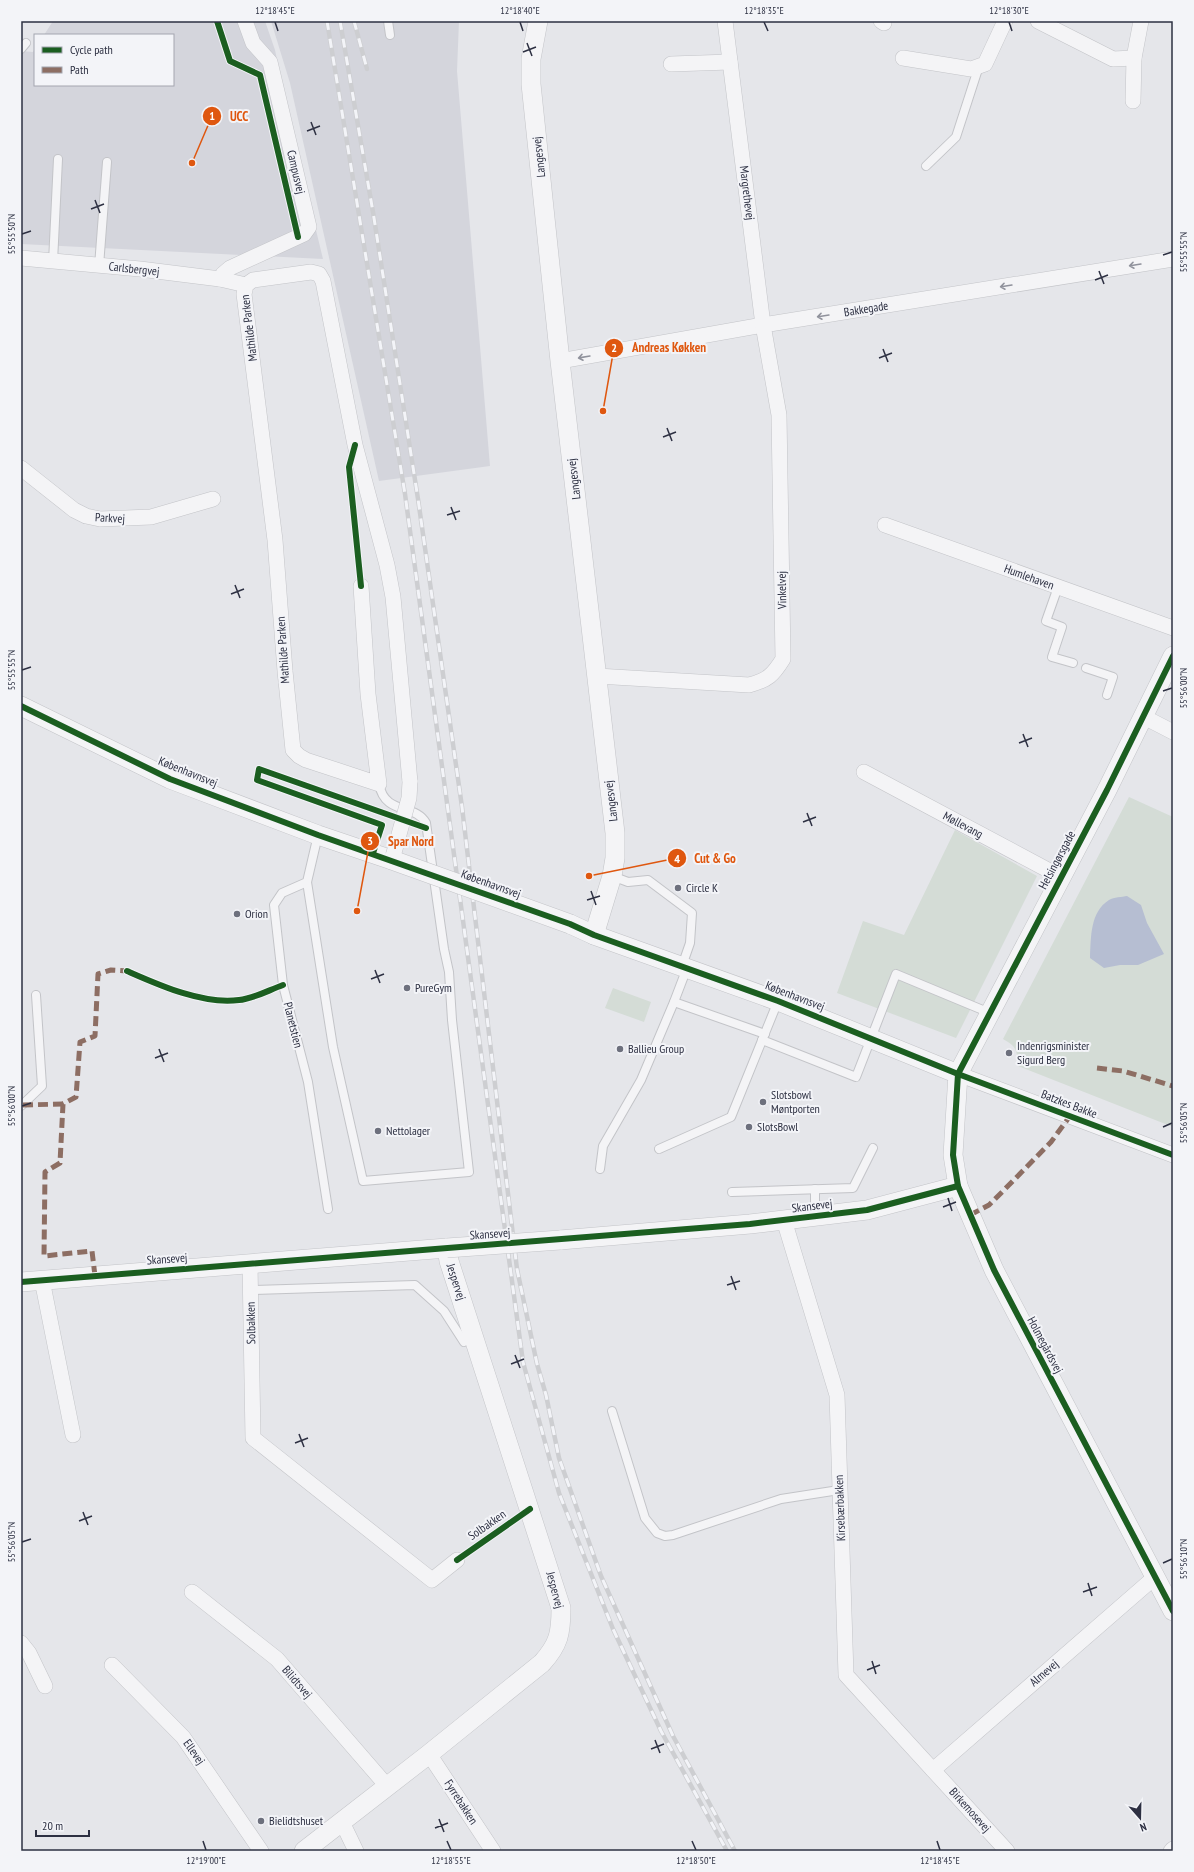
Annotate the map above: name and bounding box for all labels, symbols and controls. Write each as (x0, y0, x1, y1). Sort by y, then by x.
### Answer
text: 12°18'45"E (255, 4, 295, 17)
text: 12°18'40"E (500, 4, 540, 17)
text: 12°18'35"E (744, 4, 784, 17)
text: 12°18'30"E (989, 4, 1029, 17)
legend (34, 34, 174, 86)
text: Cycle path (70, 42, 113, 57)
text: Path (70, 62, 88, 77)
callout: UCC (202, 104, 257, 129)
text: 1 (209, 108, 215, 123)
text: UCC (230, 108, 248, 125)
street label: Langesvej (529, 136, 548, 178)
street label: Campusvej (284, 148, 309, 195)
street label: Margrethevej (737, 165, 758, 221)
text: 55°55'50"N (5, 214, 18, 254)
text: 55°55'55"N (1177, 232, 1190, 272)
street label: Carlsbergvej (108, 258, 160, 279)
one-way arrow (1128, 261, 1141, 269)
one-way arrow (1000, 282, 1013, 290)
street label: Mathilde Parken (237, 294, 260, 362)
street label: Bakkegade (843, 298, 889, 319)
one-way arrow (816, 312, 829, 320)
callout: Andreas Køkken (604, 335, 714, 360)
text: Andreas Køkken (631, 339, 706, 356)
text: 2 (611, 340, 617, 355)
one-way arrow (578, 353, 591, 361)
street label: Langesvej (564, 458, 583, 500)
street label: Parkvej (95, 509, 125, 526)
street label: Humlehaven (1002, 561, 1056, 592)
street label: Vinkelvej (774, 571, 789, 610)
street label: Mathilde Parken (273, 616, 292, 684)
text: 55°55'55"N (5, 650, 18, 690)
text: 55°56'00"N (1177, 668, 1190, 708)
street label: Københavnsvej (156, 753, 220, 790)
street label: Langesvej (601, 780, 620, 822)
street label: Møllevang (941, 808, 986, 841)
callout: Spar Nord (360, 828, 442, 853)
street label: Helsingørsgade (1035, 828, 1078, 892)
text: 3 (367, 833, 373, 848)
text: Spar Nord (388, 833, 434, 850)
callout: Cut & Go (667, 846, 744, 871)
text: Cut & Go (694, 850, 736, 867)
text: 4 (674, 851, 680, 866)
street label: Københavnsvej (459, 866, 523, 901)
place label: Circle K (686, 880, 718, 895)
marker: Circle K (673, 883, 683, 893)
place label: Orion (245, 906, 268, 921)
marker: Orion (232, 909, 242, 919)
street label: Københavnsvej (763, 977, 827, 1014)
place label: PureGym (415, 980, 452, 995)
marker: PureGym (402, 983, 412, 993)
street label: Planetstien (281, 1000, 306, 1049)
place label: Indenrigsminister Sigurd Berg (1017, 1038, 1090, 1067)
place label: Ballieu Group (628, 1041, 684, 1056)
marker: Ballieu Group (615, 1044, 625, 1054)
marker: Indenrigsminister Sigurd Berg (1004, 1048, 1014, 1058)
text: 55°56'00"N (5, 1086, 18, 1126)
street label: Batzkes Bakke (1039, 1086, 1099, 1121)
place label: Slotsbowl Møntporten (771, 1087, 820, 1116)
marker: Slotsbowl Møntporten (758, 1097, 768, 1107)
text: 55°56'05"N (1177, 1103, 1190, 1143)
place label: SlotsBowl (757, 1119, 798, 1134)
marker: SlotsBowl (744, 1122, 754, 1132)
place label: Nettolager (386, 1123, 431, 1138)
marker: Nettolager (373, 1126, 383, 1136)
street label: Skansevej (791, 1196, 833, 1215)
street label: Skansevej (469, 1225, 511, 1242)
street label: Skansevej (146, 1250, 188, 1267)
street label: Jespervej (443, 1261, 469, 1302)
street label: Solbakken (243, 1302, 258, 1344)
street label: Holmegårdsvej (1024, 1314, 1067, 1376)
street label: Kirsebærbakken (831, 1475, 848, 1541)
street label: Solbakken (465, 1506, 508, 1543)
text: 55°56'05"N (5, 1522, 18, 1562)
text: 55°56'10"N (1177, 1539, 1190, 1579)
street label: Jespervej (543, 1569, 568, 1610)
street label: Almevej (1026, 1656, 1061, 1689)
street label: Bilidtsvej (279, 1662, 316, 1701)
street label: Ellevej (180, 1736, 208, 1767)
street label: Fyrrebakken (441, 1776, 481, 1827)
street label: Birkemosevej (946, 1784, 994, 1835)
north arrow (1120, 1798, 1160, 1838)
scale bar (36, 1812, 89, 1838)
place label: Bielidtshuset (269, 1813, 324, 1828)
marker: Bielidtshuset (256, 1816, 266, 1826)
text: 20 m (42, 1818, 63, 1833)
text: N (1138, 1820, 1149, 1835)
text: 12°19'00"E (186, 1854, 226, 1867)
text: 12°18'55"E (431, 1854, 471, 1867)
text: 12°18'50"E (676, 1854, 716, 1867)
text: 12°18'45"E (920, 1854, 960, 1867)

